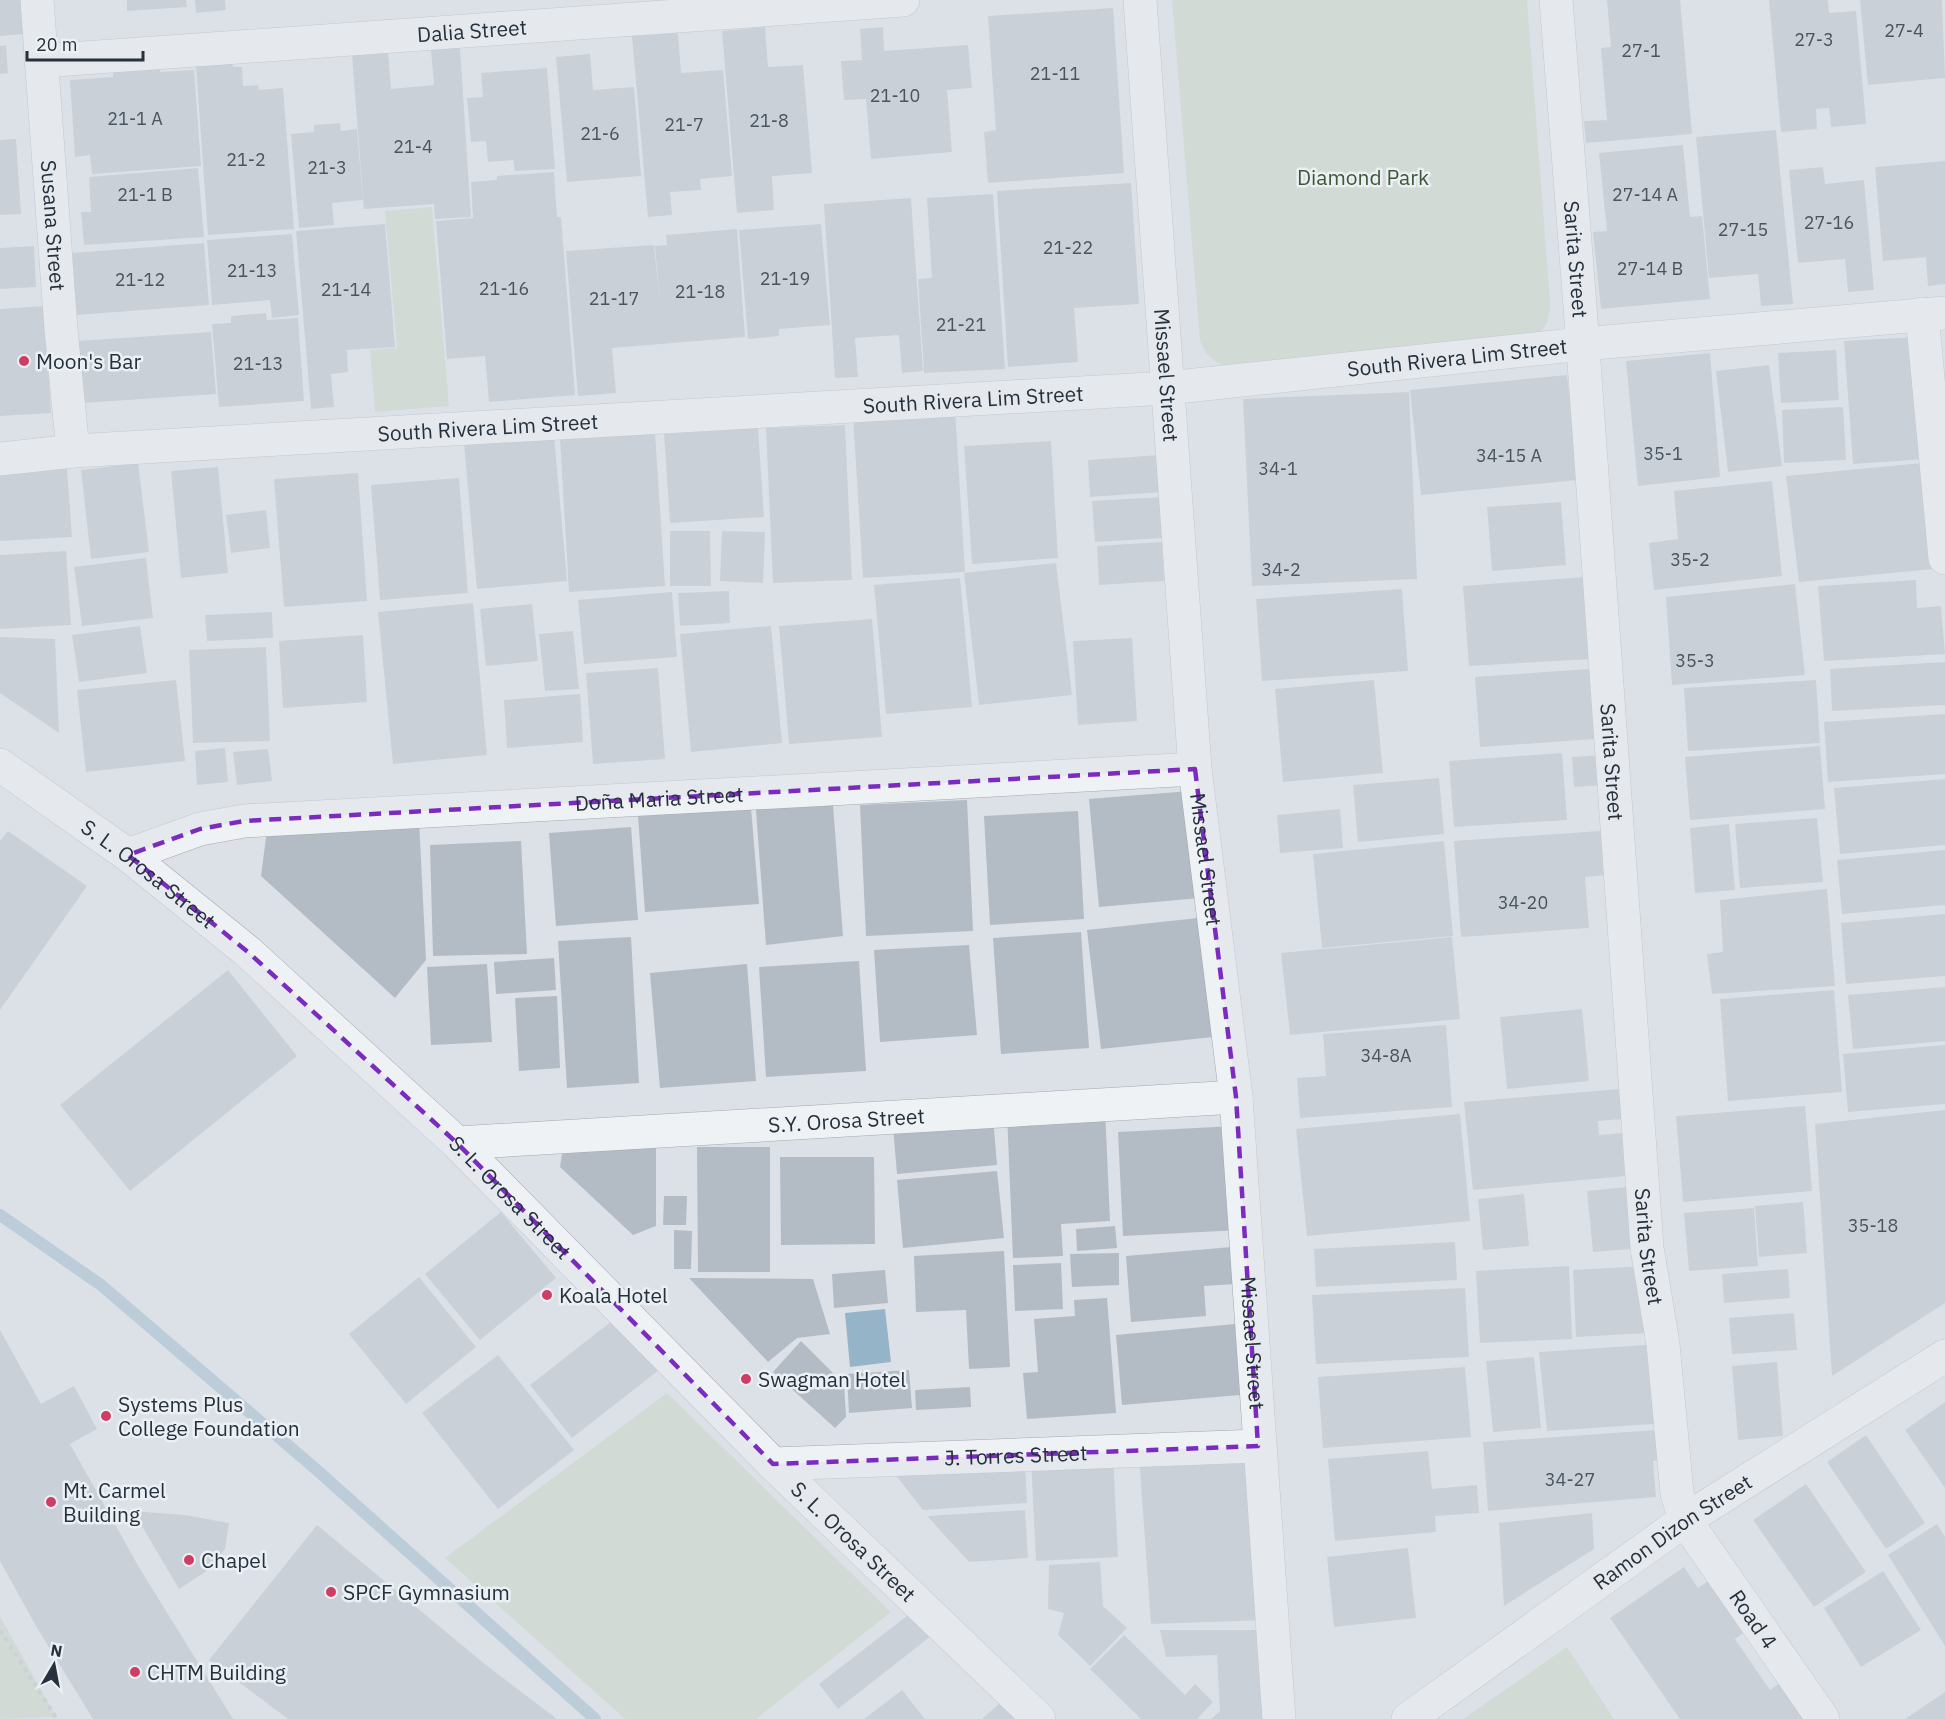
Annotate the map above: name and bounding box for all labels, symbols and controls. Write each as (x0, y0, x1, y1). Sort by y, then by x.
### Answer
street label: Dalia Street (416, 13, 528, 48)
house number: 27-4 (1884, 19, 1924, 42)
scale bar (27, 24, 142, 62)
house number: 27-3 (1794, 28, 1834, 51)
text: 20 m (36, 33, 78, 56)
house number: 27-1 (1621, 39, 1661, 62)
house number: 21-11 (1030, 62, 1080, 85)
house number: 21-10 (870, 84, 920, 107)
house number: 21-1 A (107, 107, 163, 130)
house number: 21-8 (749, 109, 789, 132)
house number: 21-7 (664, 113, 704, 136)
house number: 21-6 (580, 122, 620, 145)
house number: 21-4 (393, 135, 433, 158)
house number: 21-2 (226, 148, 266, 171)
house number: 21-3 (307, 156, 347, 179)
street label: Susana Street (35, 159, 72, 292)
park label: Diamond Park (1297, 163, 1429, 191)
house number: 21-1 B (117, 183, 173, 206)
house number: 27-14 A (1612, 183, 1679, 206)
street label: Sarita Street (1558, 200, 1595, 319)
house number: 27-16 (1804, 211, 1854, 234)
house number: 27-15 (1718, 218, 1768, 241)
house number: 21-22 (1043, 236, 1093, 259)
house number: 27-14 B (1617, 257, 1683, 280)
house number: 21-13 (227, 259, 277, 282)
house number: 21-19 (760, 267, 810, 290)
house number: 21-12 (115, 268, 165, 291)
house number: 21-16 (479, 277, 529, 300)
house number: 21-14 (321, 278, 371, 301)
house number: 21-18 (675, 280, 725, 303)
house number: 21-17 (589, 287, 639, 310)
street label: Missael Street (1148, 307, 1186, 443)
house number: 21-21 (936, 313, 986, 336)
street label: South Rivera Lim Street (1346, 332, 1569, 383)
place label: Moon's Bar (36, 347, 141, 375)
house number: 21-13 (233, 352, 283, 375)
marker: Moon's Bar (17, 354, 31, 368)
street label: South Rivera Lim Street (862, 379, 1084, 420)
street label: South Rivera Lim Street (377, 407, 599, 447)
house number: 35-1 (1643, 442, 1683, 465)
house number: 34-15 A (1476, 444, 1543, 467)
house number: 34-1 (1258, 457, 1298, 480)
house number: 35-2 (1670, 548, 1710, 571)
house number: 34-2 (1261, 558, 1301, 581)
house number: 35-3 (1675, 649, 1715, 672)
street label: Sarita Street (1594, 702, 1631, 822)
street label: Doña Maria Street (574, 780, 744, 817)
street label: Missael Street (1184, 791, 1228, 927)
street label: S. L. Orosa Street (76, 813, 222, 934)
house number: 34-20 (1498, 891, 1548, 914)
house number: 34-8A (1360, 1044, 1412, 1067)
street label: S.Y. Orosa Street (767, 1101, 925, 1139)
street label: S. L. Orosa Street (443, 1129, 578, 1265)
street label: Sarita Street (1629, 1187, 1670, 1307)
house number: 35-18 (1848, 1214, 1898, 1237)
street label: Missael Street (1234, 1275, 1272, 1411)
place label: Koala Hotel (559, 1281, 668, 1309)
marker: Koala Hotel (540, 1288, 554, 1302)
place label: Swagman Hotel (758, 1365, 906, 1393)
marker: Swagman Hotel (739, 1372, 753, 1386)
place label: Systems Plus College Foundation (118, 1390, 300, 1442)
marker: Systems Plus College Foundation (99, 1409, 113, 1423)
street label: J. Torres Street (944, 1438, 1088, 1472)
street label: Ramon Dizon Street (1587, 1467, 1757, 1596)
house number: 34-27 (1545, 1468, 1595, 1491)
street label: S. L. Orosa Street (785, 1475, 922, 1608)
place label: Mt. Carmel Building (63, 1476, 166, 1528)
marker: Mt. Carmel Building (44, 1495, 58, 1509)
place label: Chapel (201, 1546, 267, 1574)
marker: Chapel (182, 1553, 196, 1567)
place label: SPCF Gymnasium (343, 1578, 510, 1606)
street label: Road 4 (1723, 1584, 1784, 1654)
marker: SPCF Gymnasium (324, 1585, 338, 1599)
north arrow (24, 1635, 84, 1695)
text: N (49, 1639, 64, 1661)
place label: CHTM Building (147, 1658, 286, 1686)
marker: CHTM Building (128, 1665, 142, 1679)

